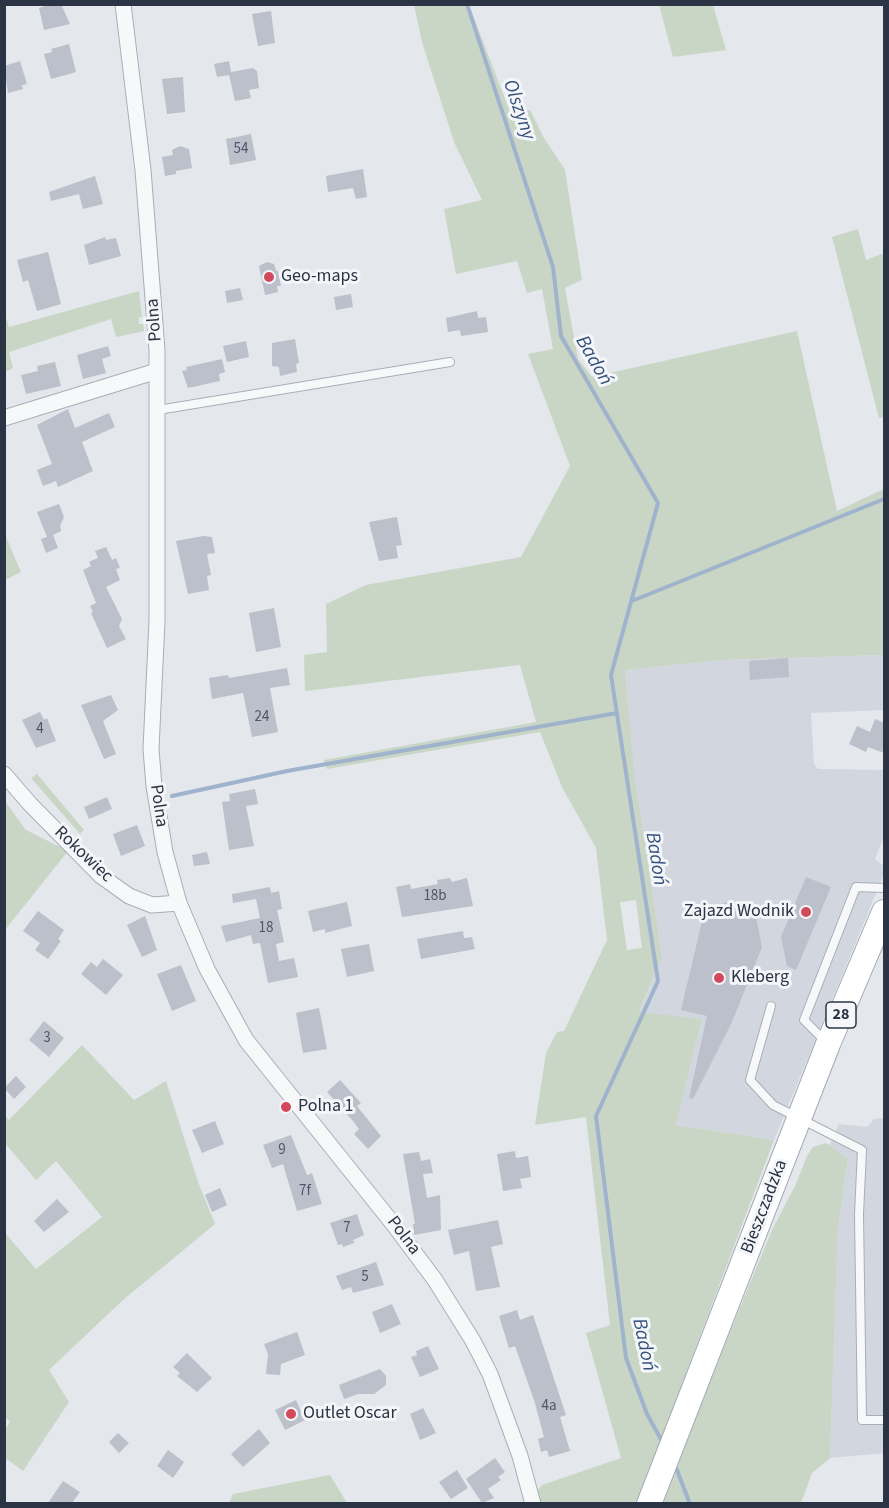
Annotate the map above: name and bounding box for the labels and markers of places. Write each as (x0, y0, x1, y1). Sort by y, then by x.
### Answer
place label: Geo-maps (281, 266, 358, 288)
marker: Geo-maps (262, 270, 276, 284)
place label: Zajazd Wodnik (684, 901, 794, 923)
marker: Zajazd Wodnik (799, 905, 813, 919)
place label: Kleberg (731, 967, 789, 989)
marker: Kleberg (712, 971, 726, 985)
place label: Polna 1 (298, 1096, 354, 1118)
marker: Polna 1 (279, 1100, 293, 1114)
place label: Outlet Oscar (303, 1403, 397, 1425)
marker: Outlet Oscar (284, 1407, 298, 1421)

